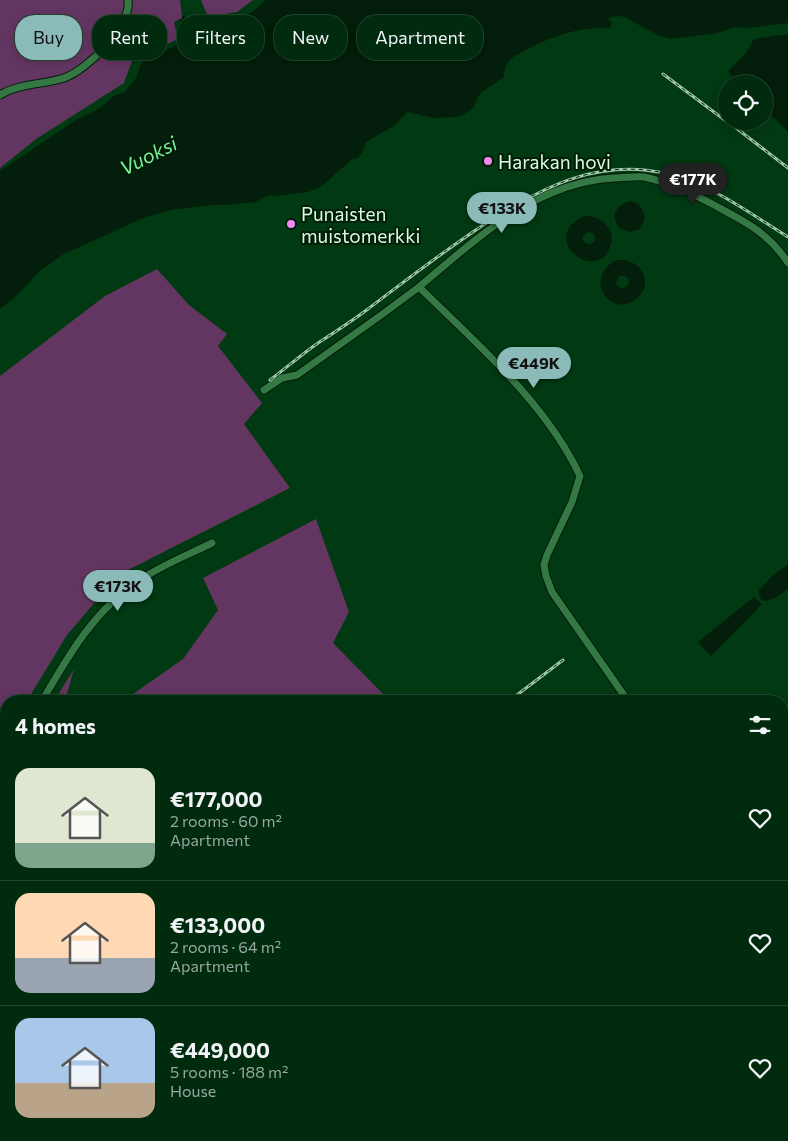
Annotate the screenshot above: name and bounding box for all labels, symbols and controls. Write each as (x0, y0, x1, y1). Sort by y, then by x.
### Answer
chip: Buy (15, 15, 82, 60)
chip: Rent (92, 15, 167, 60)
chip: Filters (177, 15, 264, 60)
chip: New (274, 15, 347, 60)
chip: Apartment (357, 15, 483, 60)
map controls (718, 75, 773, 130)
button: locate (718, 75, 773, 130)
water label: Vuoksi (115, 130, 181, 180)
place label: Harakan hovi (498, 150, 611, 173)
marker: Harakan hovi (482, 155, 494, 167)
pin: €177K (658, 162, 728, 205)
text: €177K (669, 169, 717, 188)
pin: €133K (467, 192, 537, 234)
text: €133K (478, 198, 526, 217)
place label: Punaisten muistomerkki (301, 202, 420, 247)
marker: Punaisten muistomerkki (285, 218, 297, 230)
pin: €449K (499, 346, 569, 389)
text: €449K (508, 353, 560, 372)
pin: €173K (83, 570, 153, 612)
text: €173K (94, 576, 142, 595)
icon: filters (746, 711, 774, 739)
text: 4 homes (15, 713, 96, 738)
text: €177,000 (170, 786, 263, 811)
icon: home (55, 788, 115, 848)
icon: heart (746, 804, 774, 832)
text: 2 rooms · 60 m² (170, 811, 282, 830)
text: Apartment (170, 830, 250, 849)
text: €133,000 (170, 912, 265, 937)
icon: home (55, 913, 115, 973)
icon: heart (746, 929, 774, 957)
text: 2 rooms · 64 m² (170, 937, 281, 956)
text: Apartment (170, 956, 250, 975)
text: €449,000 (170, 1037, 270, 1062)
icon: home (55, 1038, 115, 1098)
icon: heart (746, 1054, 774, 1082)
text: 5 rooms · 188 m² (170, 1062, 288, 1081)
text: House (170, 1081, 216, 1100)

